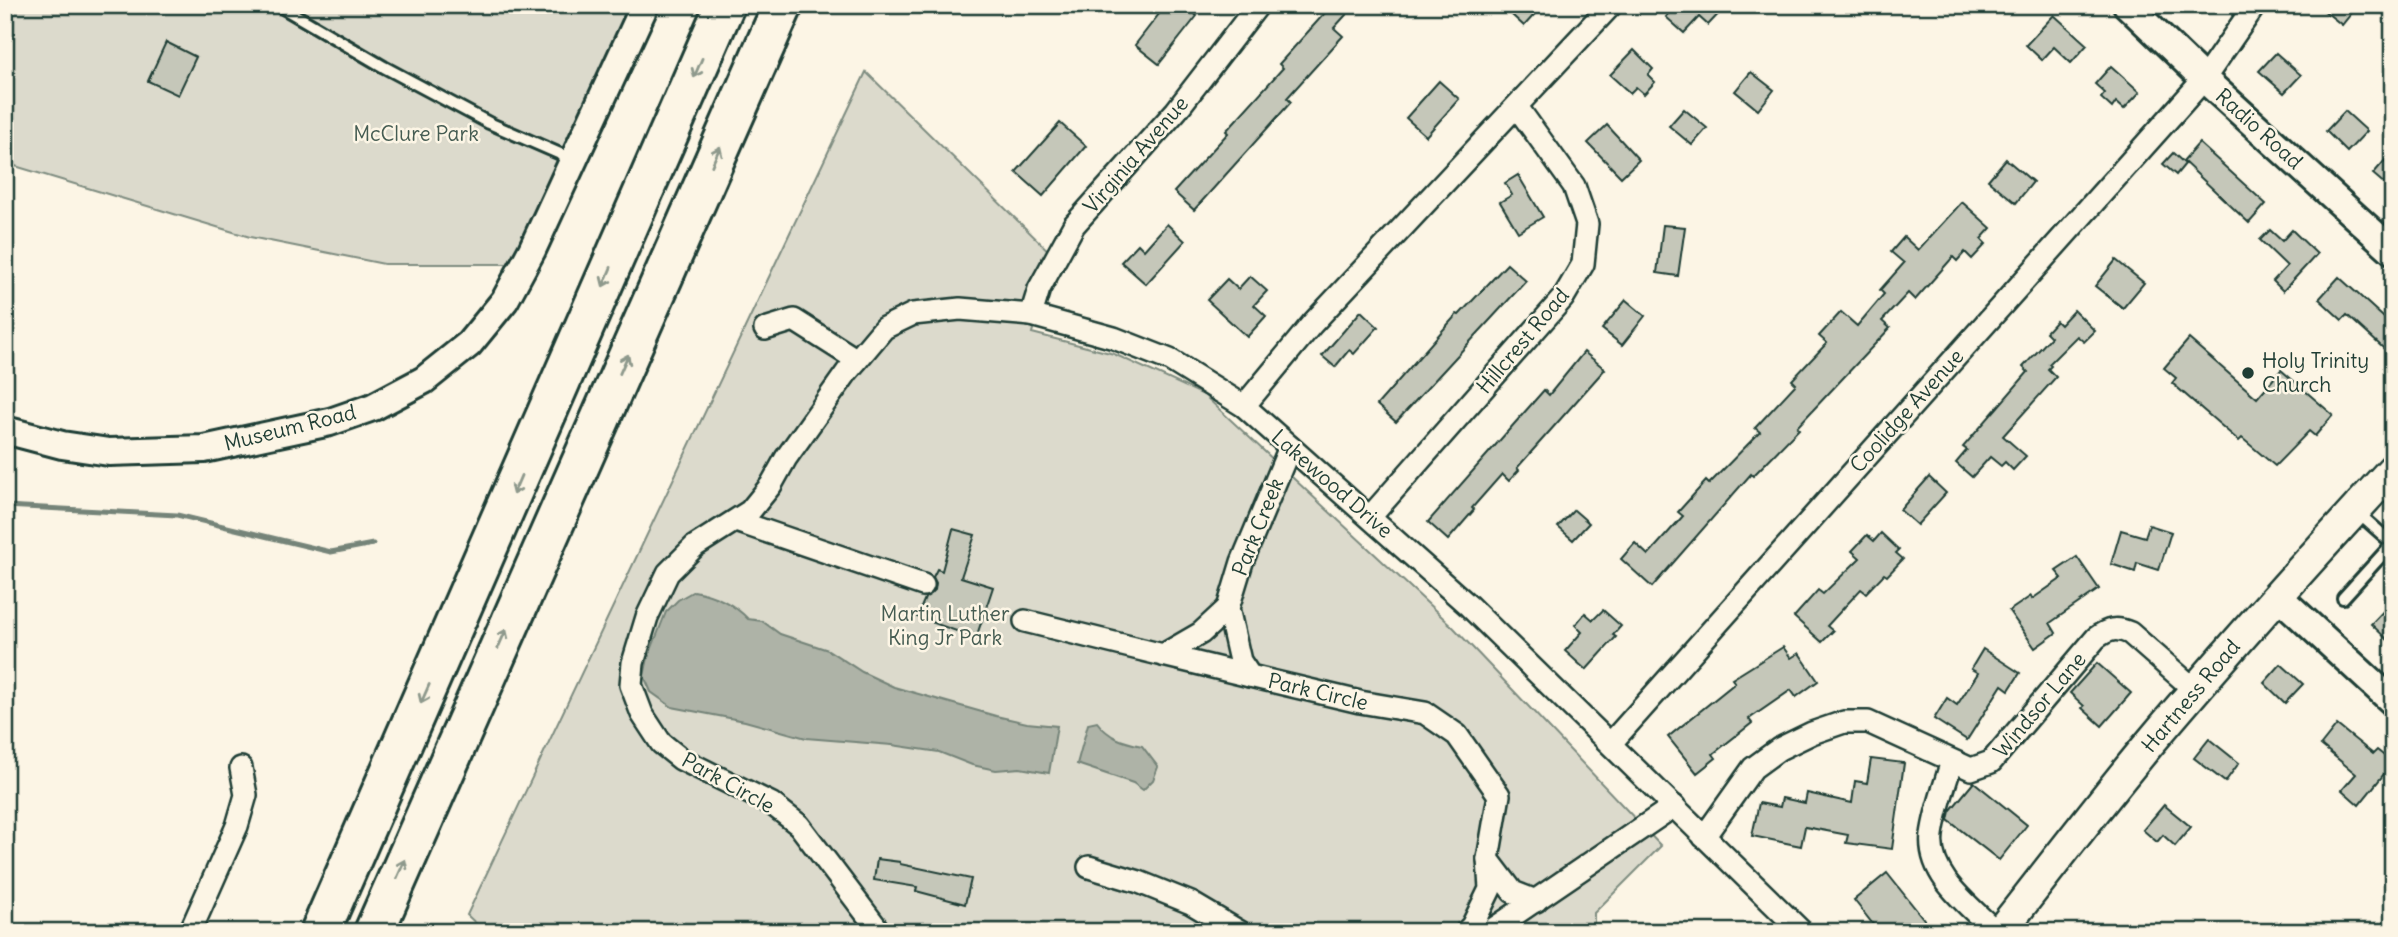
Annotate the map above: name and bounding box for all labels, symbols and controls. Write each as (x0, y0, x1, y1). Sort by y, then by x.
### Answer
one-way arrow (691, 57, 704, 78)
street label: Radio Road (2210, 82, 2309, 175)
street label: Virginia Avenue (1077, 90, 1194, 219)
park label: McClure Park (353, 120, 479, 147)
one-way arrow (710, 145, 723, 167)
one-way arrow (600, 265, 613, 287)
street label: Hillcrest Road (1470, 282, 1575, 399)
street label: Coolidge Avenue (1844, 343, 1969, 478)
place label: Holy Trinity Church (2262, 347, 2369, 398)
one-way arrow (618, 353, 631, 375)
marker: Holy Trinity Church (2240, 365, 2256, 381)
street label: Museum Road (221, 398, 359, 457)
street label: Lakewood Drive (1266, 423, 1399, 544)
one-way arrow (510, 474, 523, 496)
street label: Park Creek (1226, 474, 1289, 580)
park label: Martin Luther King Jr Park (881, 600, 1010, 651)
one-way arrow (497, 628, 510, 650)
street label: Hartness Road (2135, 634, 2246, 758)
street label: Windsor Lane (1988, 646, 2092, 763)
street label: Park Circle (1265, 667, 1371, 716)
one-way arrow (418, 682, 431, 704)
street label: Park Circle (677, 746, 779, 819)
one-way arrow (395, 859, 408, 880)

